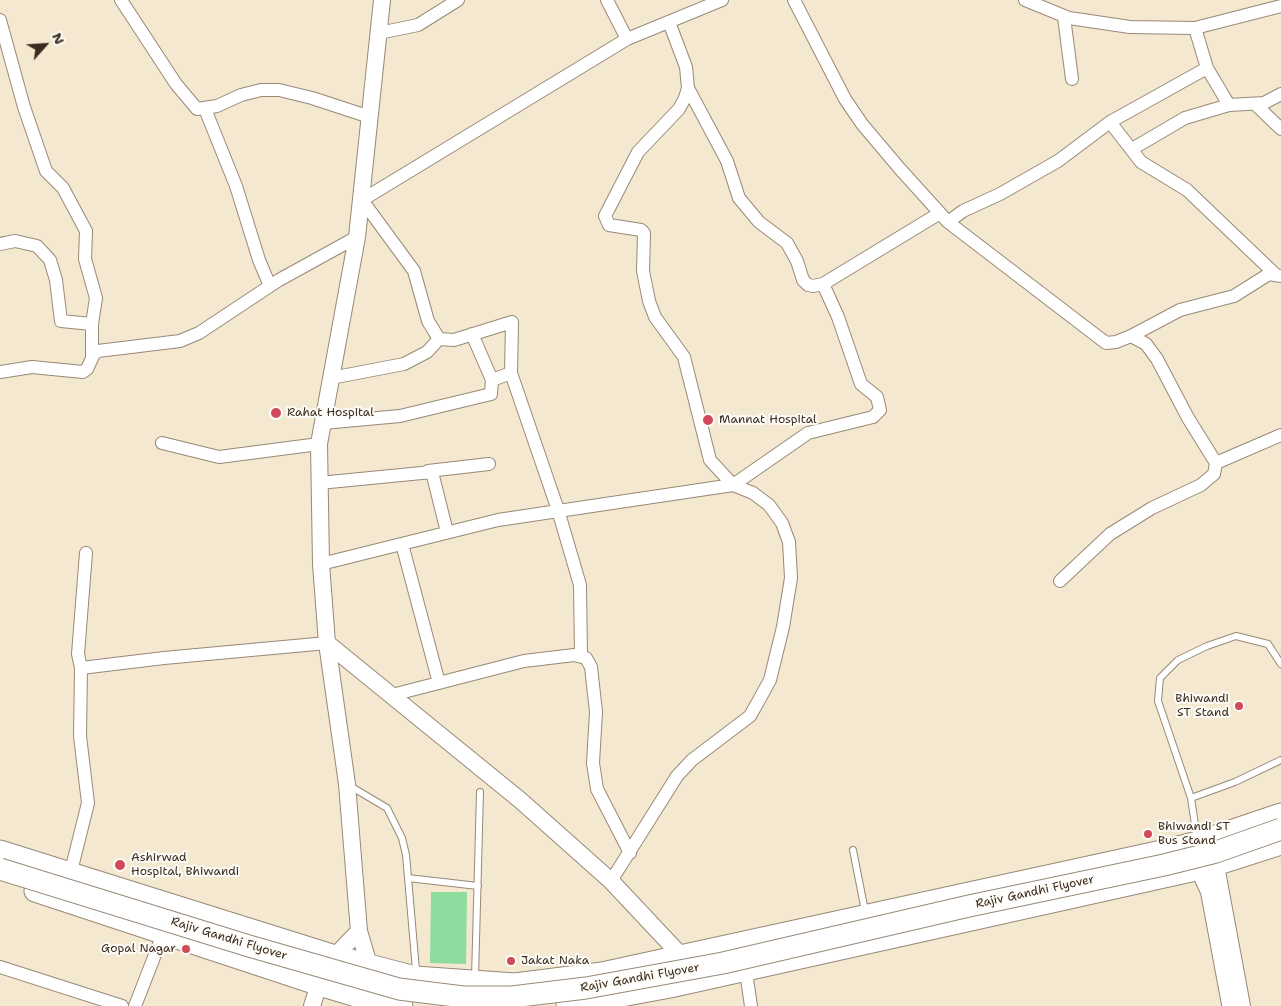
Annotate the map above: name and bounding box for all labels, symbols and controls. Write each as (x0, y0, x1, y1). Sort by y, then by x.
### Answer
north arrow (20, 20, 70, 70)
text: N (48, 29, 69, 47)
marker: Rahat Hospital (269, 406, 283, 420)
place label: Rahat Hospital (287, 406, 374, 420)
marker: Mannat Hospital (701, 413, 715, 427)
place label: Mannat Hospital (719, 413, 817, 427)
place label: Bhiwandi ST Stand (1175, 692, 1229, 720)
marker: Bhiwandi ST Stand (1233, 700, 1245, 712)
place label: Bhiwandi ST Bus Stand (1158, 820, 1230, 848)
marker: Bhiwandi ST Bus Stand (1142, 828, 1154, 840)
place label: Ashirwad Hospital, Bhiwandi (131, 851, 239, 879)
marker: Ashirwad Hospital, Bhiwandi (113, 858, 127, 872)
street label: Rajiv Gandhi Flyover (974, 872, 1096, 912)
street label: Rajiv Gandhi Flyover (169, 914, 289, 964)
place label: Gopal Nagar (101, 942, 176, 956)
marker: Gopal Nagar (180, 943, 192, 955)
place label: Jakat Naka (521, 954, 589, 968)
marker: Jakat Naka (505, 955, 517, 967)
street label: Rajiv Gandhi Flyover (579, 960, 701, 996)

